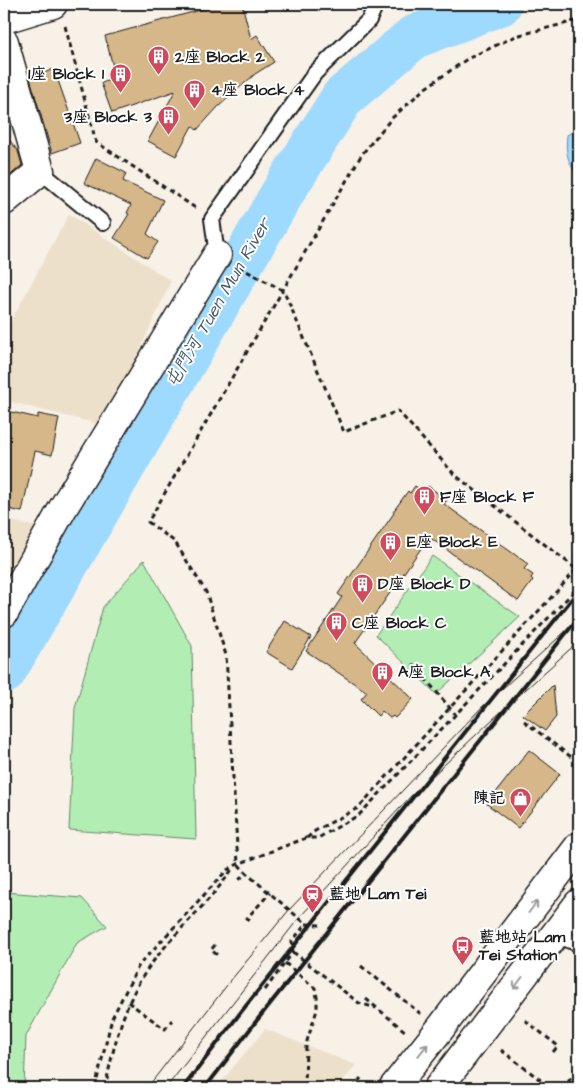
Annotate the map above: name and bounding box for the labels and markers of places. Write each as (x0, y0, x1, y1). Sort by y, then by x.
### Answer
building icon: 2座 Block 2 (147, 45, 171, 76)
place label: 2座 Block 2 (174, 46, 266, 68)
building icon: 1座 Block 1 (108, 62, 132, 93)
place label: 1座 Block 1 (28, 63, 105, 85)
building icon: 4座 Block 4 (183, 78, 207, 109)
place label: 4座 Block 4 (211, 79, 305, 101)
building icon: 3座 Block 3 (156, 105, 180, 136)
place label: 3座 Block 3 (63, 106, 153, 128)
building icon: F座 Block F (412, 485, 436, 516)
place label: F座 Block F (440, 486, 535, 508)
building icon: E座 Block E (379, 530, 403, 561)
place label: E座 Block E (407, 531, 498, 553)
building icon: D座 Block D (350, 572, 374, 603)
place label: D座 Block D (378, 573, 471, 595)
building icon: C座 Block C (324, 611, 348, 642)
place label: C座 Block C (352, 612, 447, 634)
building icon: A座 Block A (370, 660, 394, 691)
place label: A座 Block A (398, 661, 491, 683)
shop icon: 陳記 (509, 786, 533, 817)
place label: 陳記 (473, 787, 505, 809)
station icon: 藍地 Lam Tei (301, 882, 325, 913)
place label: 藍地 Lam Tei (329, 883, 427, 905)
place label: 藍地站 Lam Tei Station (478, 926, 566, 966)
bus stop icon: 藍地站 Lam Tei Station (451, 934, 475, 965)

